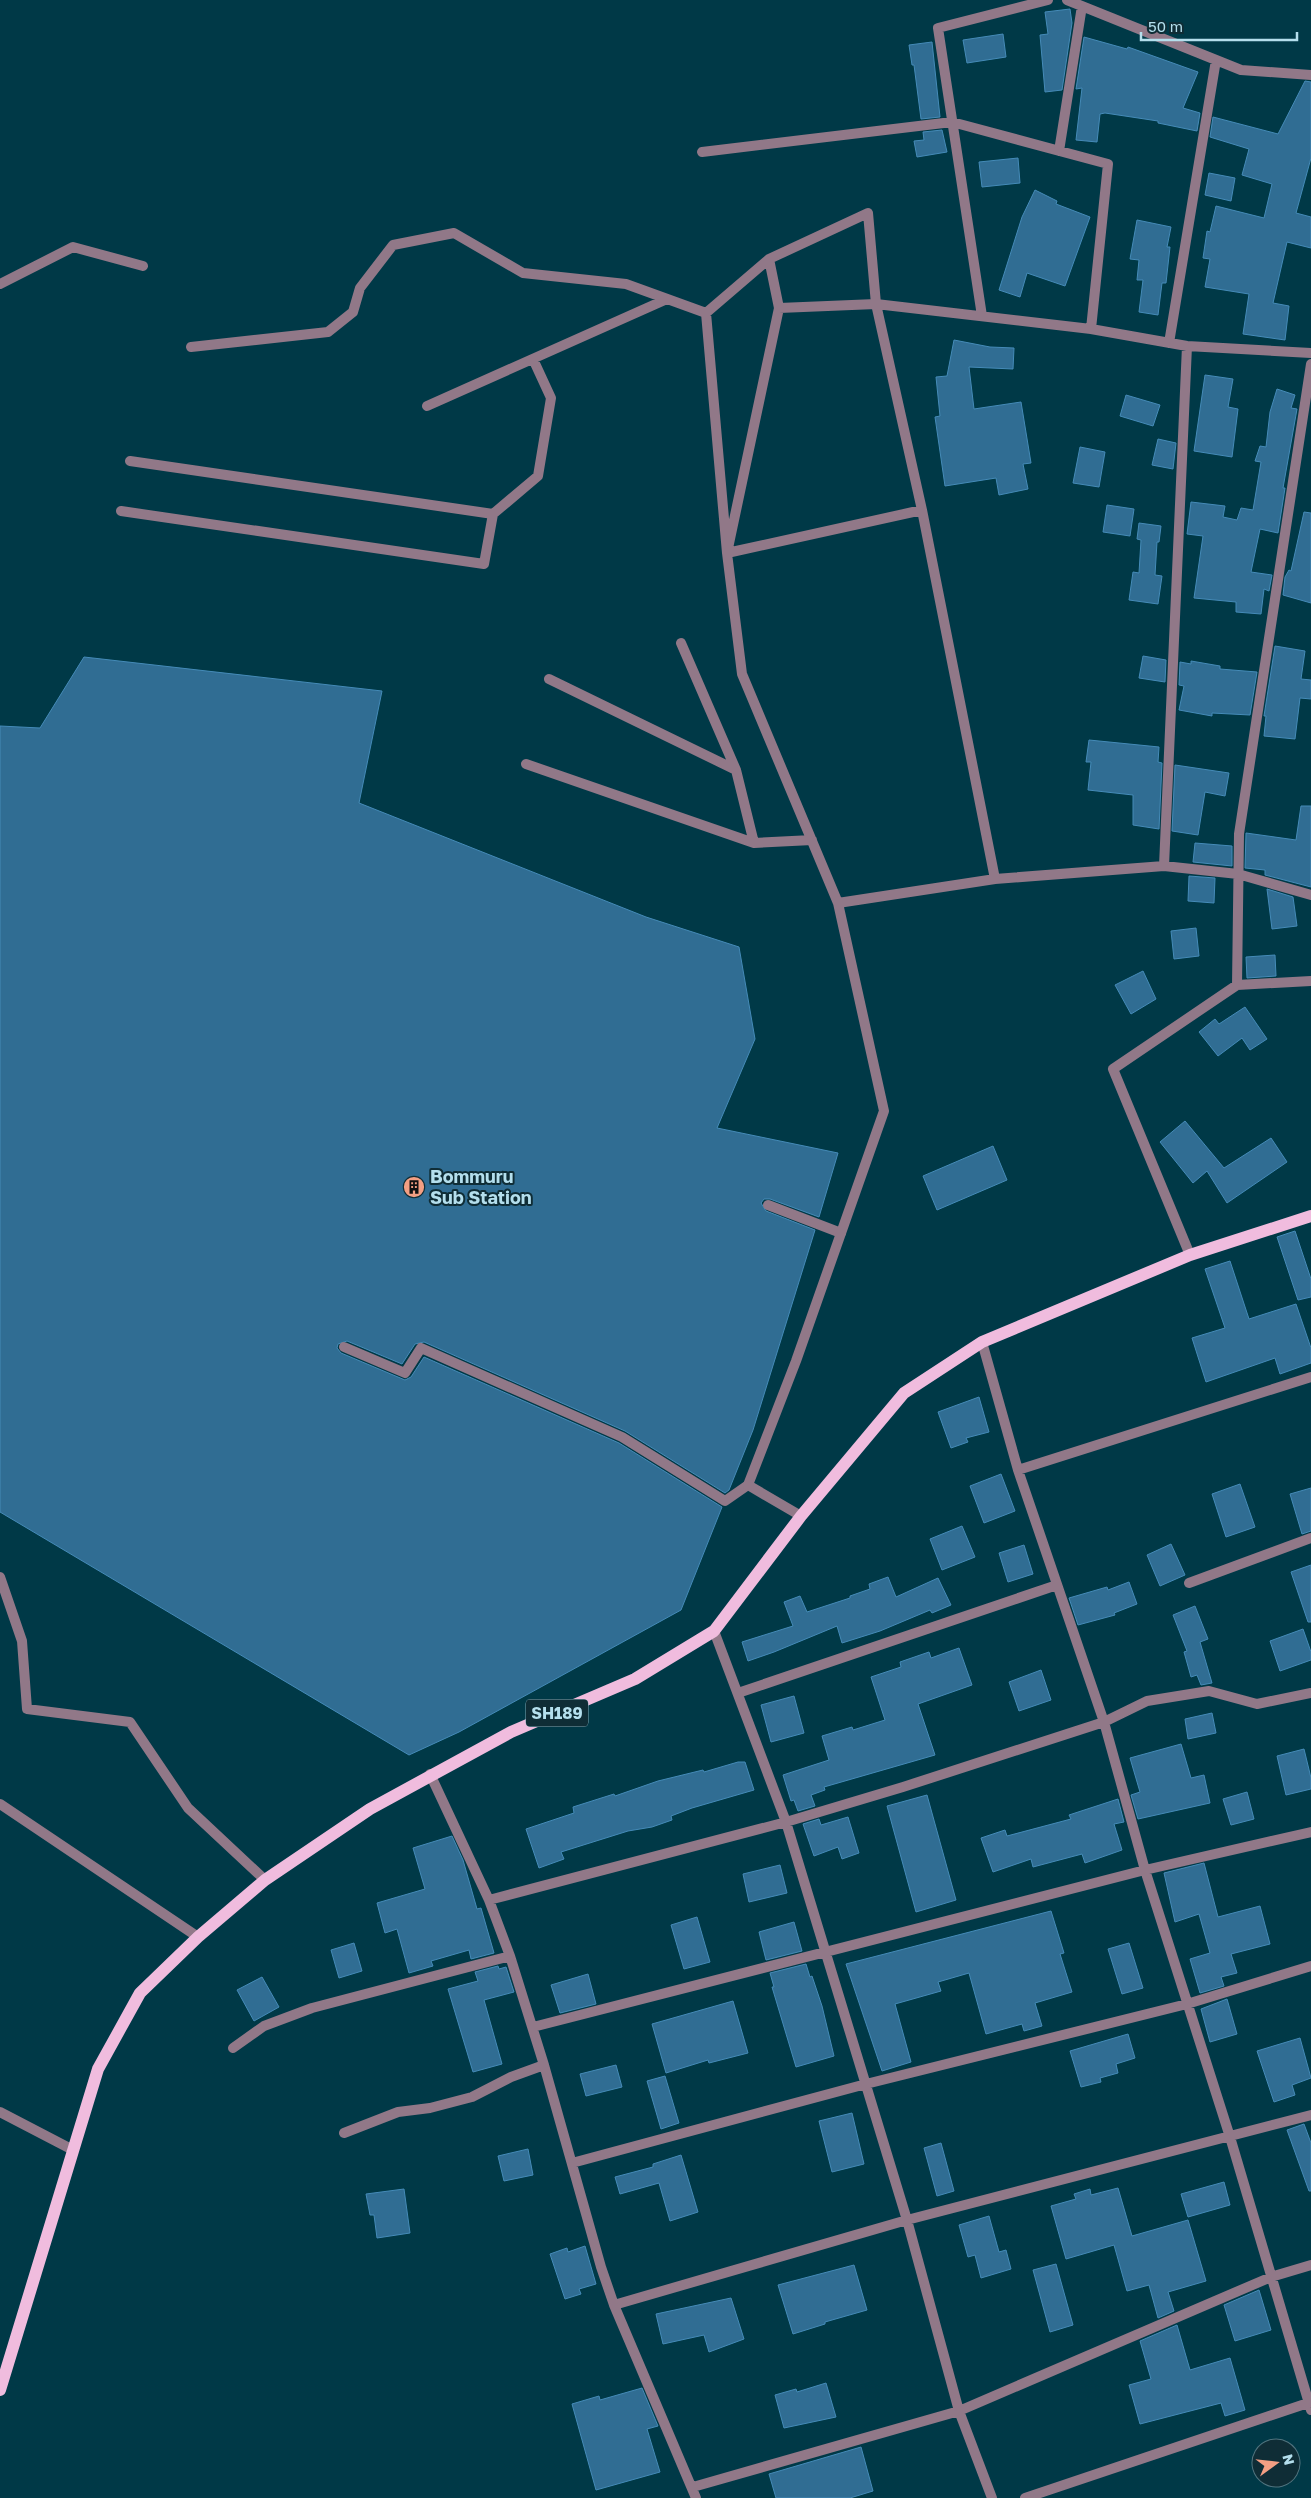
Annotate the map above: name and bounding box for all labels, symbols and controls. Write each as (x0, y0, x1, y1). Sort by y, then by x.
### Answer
scale bar (1141, 10, 1297, 42)
text: 50 m (1148, 17, 1183, 35)
place label: Bommuru Sub Station (430, 1165, 532, 1208)
building icon: Bommuru Sub Station (402, 1175, 426, 1199)
road number: SH189 (526, 1700, 588, 1726)
north arrow (1251, 2438, 1301, 2488)
text: N (1279, 2452, 1299, 2467)

